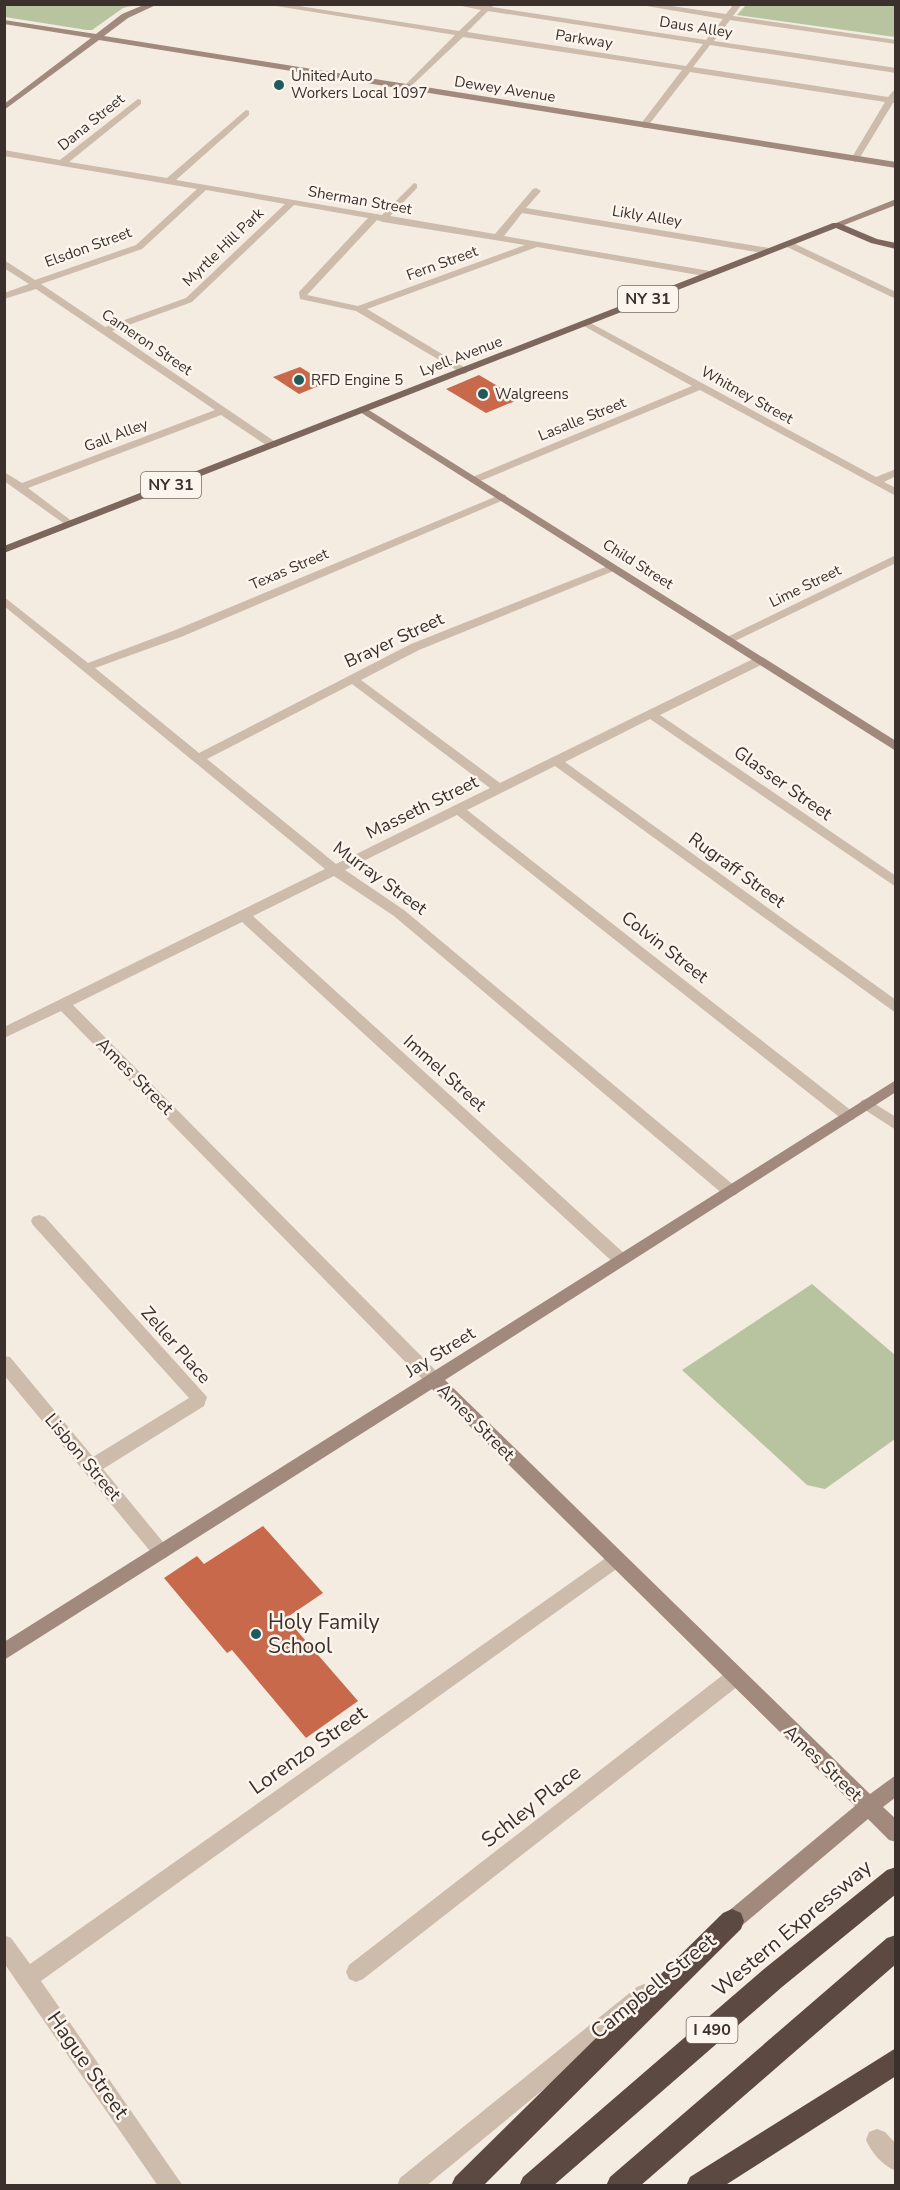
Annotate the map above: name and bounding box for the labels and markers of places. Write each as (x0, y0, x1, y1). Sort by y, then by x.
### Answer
place label: United Auto Workers Local 1097 (291, 66, 428, 103)
marker: United Auto Workers Local 1097 (272, 78, 286, 92)
place label: RFD Engine 5 (311, 370, 403, 390)
marker: RFD Engine 5 (292, 373, 306, 387)
place label: Walgreens (495, 384, 569, 404)
marker: Walgreens (476, 387, 490, 401)
place label: Holy Family School (268, 1608, 380, 1660)
marker: Holy Family School (249, 1627, 263, 1641)

